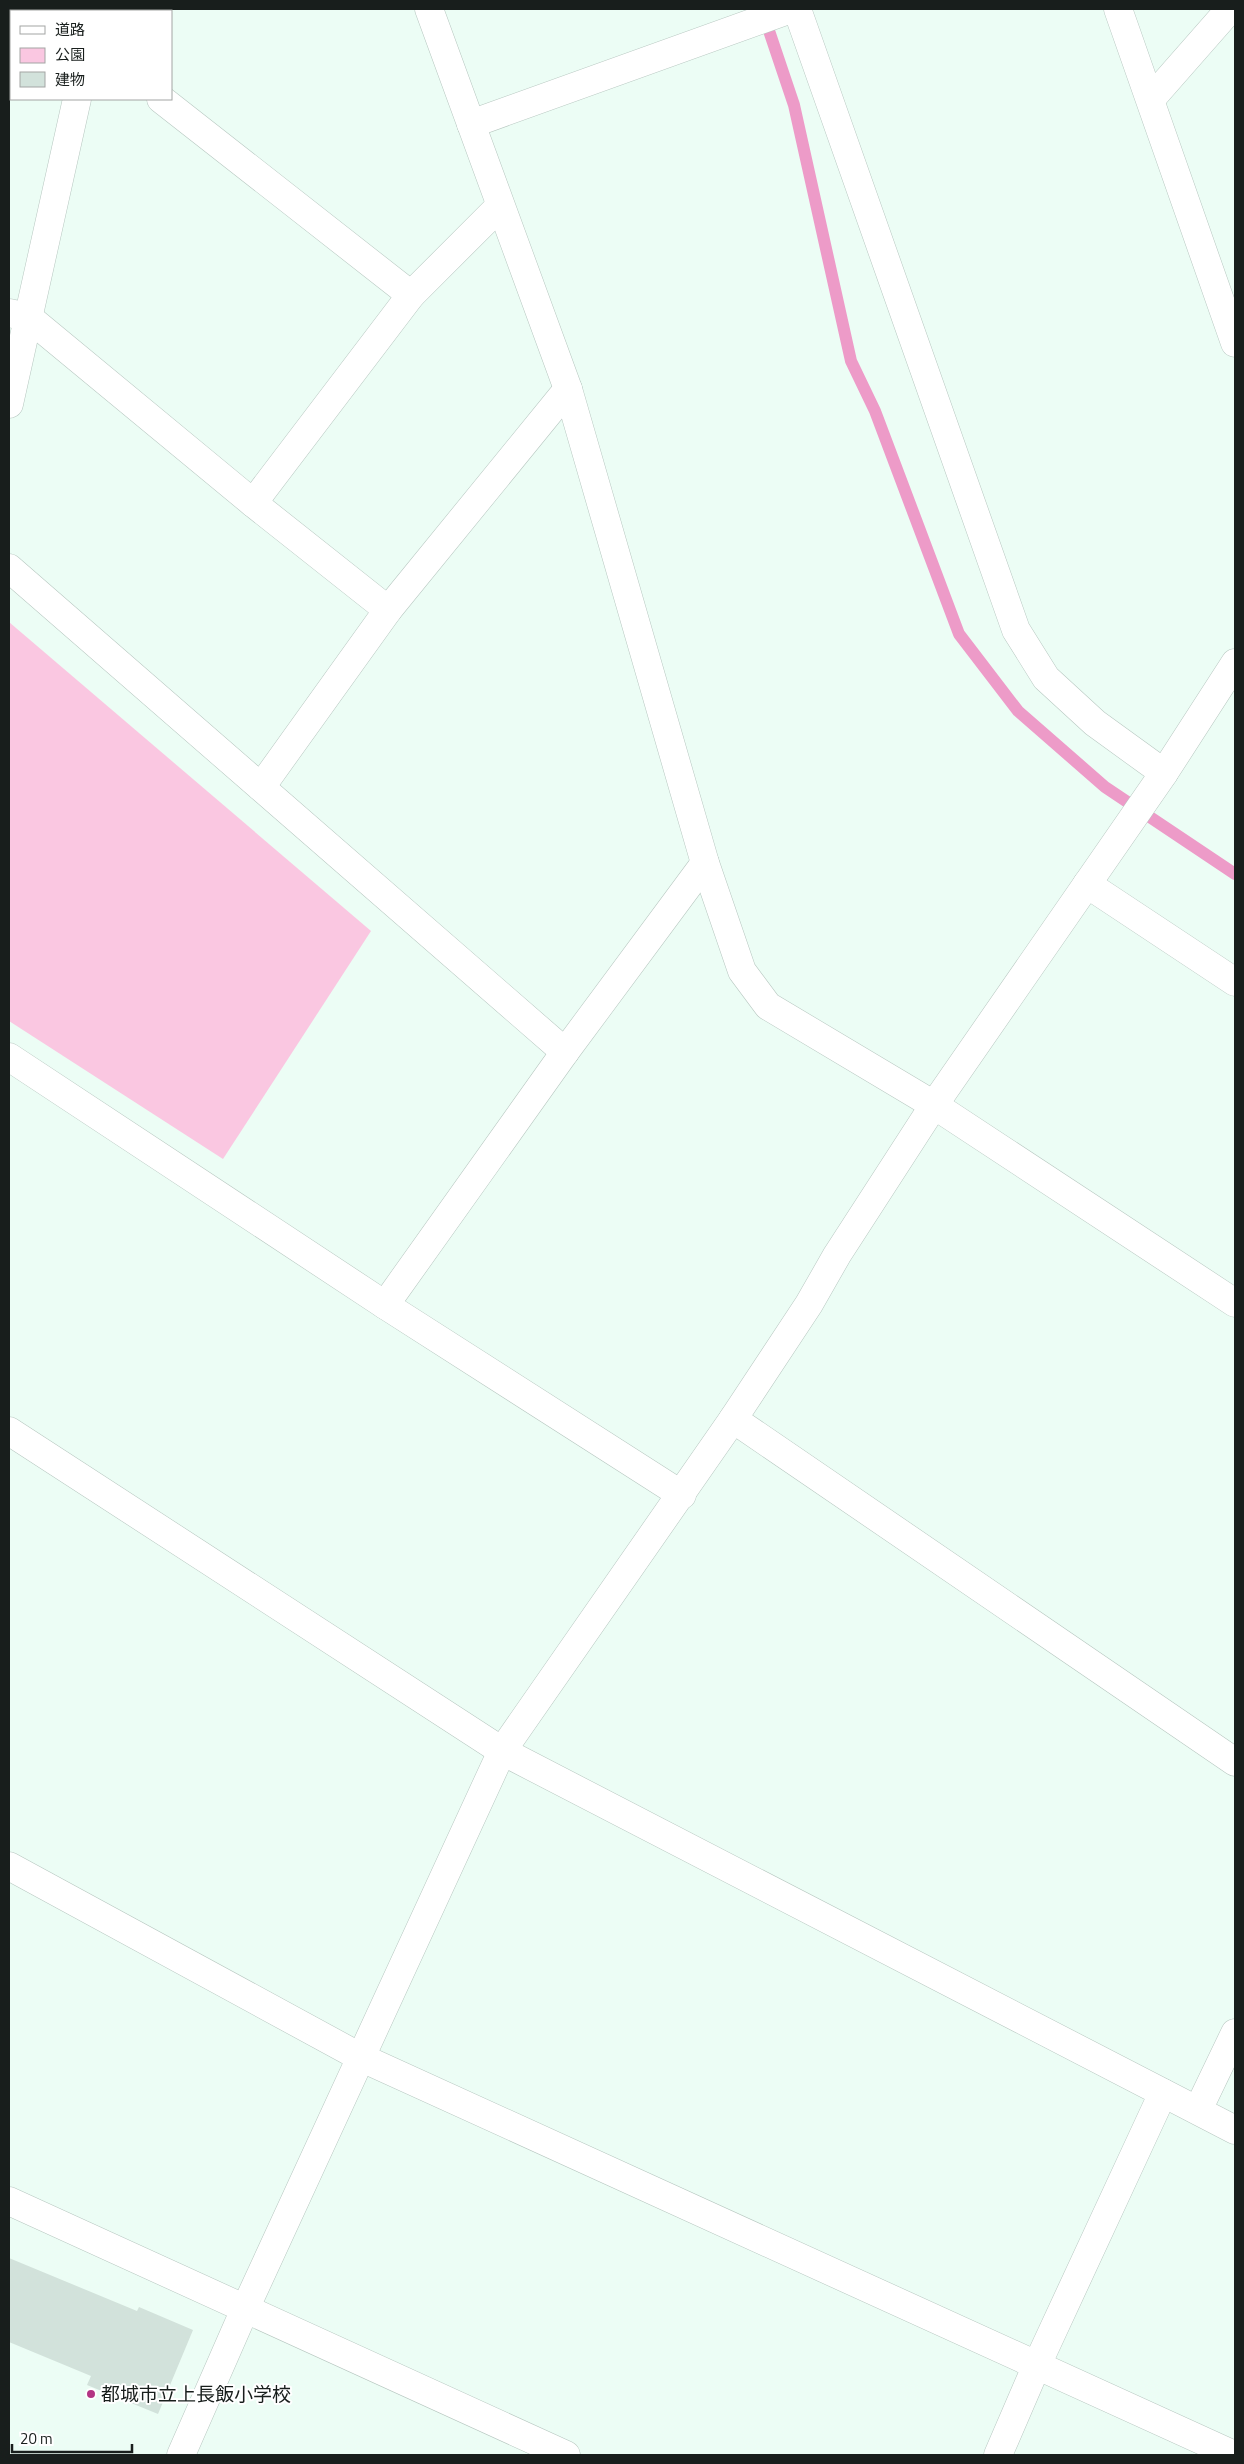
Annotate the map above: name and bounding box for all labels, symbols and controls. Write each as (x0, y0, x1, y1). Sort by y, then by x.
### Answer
legend (10, 10, 172, 100)
text: 道路 (55, 18, 85, 41)
text: 公園 (55, 43, 85, 66)
text: 建物 (55, 68, 85, 91)
place label: 都城市立上長飯小学校 (101, 2379, 291, 2408)
marker: 都城市立上長飯小学校 (85, 2388, 97, 2400)
scale bar (12, 2422, 132, 2454)
text: 20 m (20, 2427, 53, 2450)

